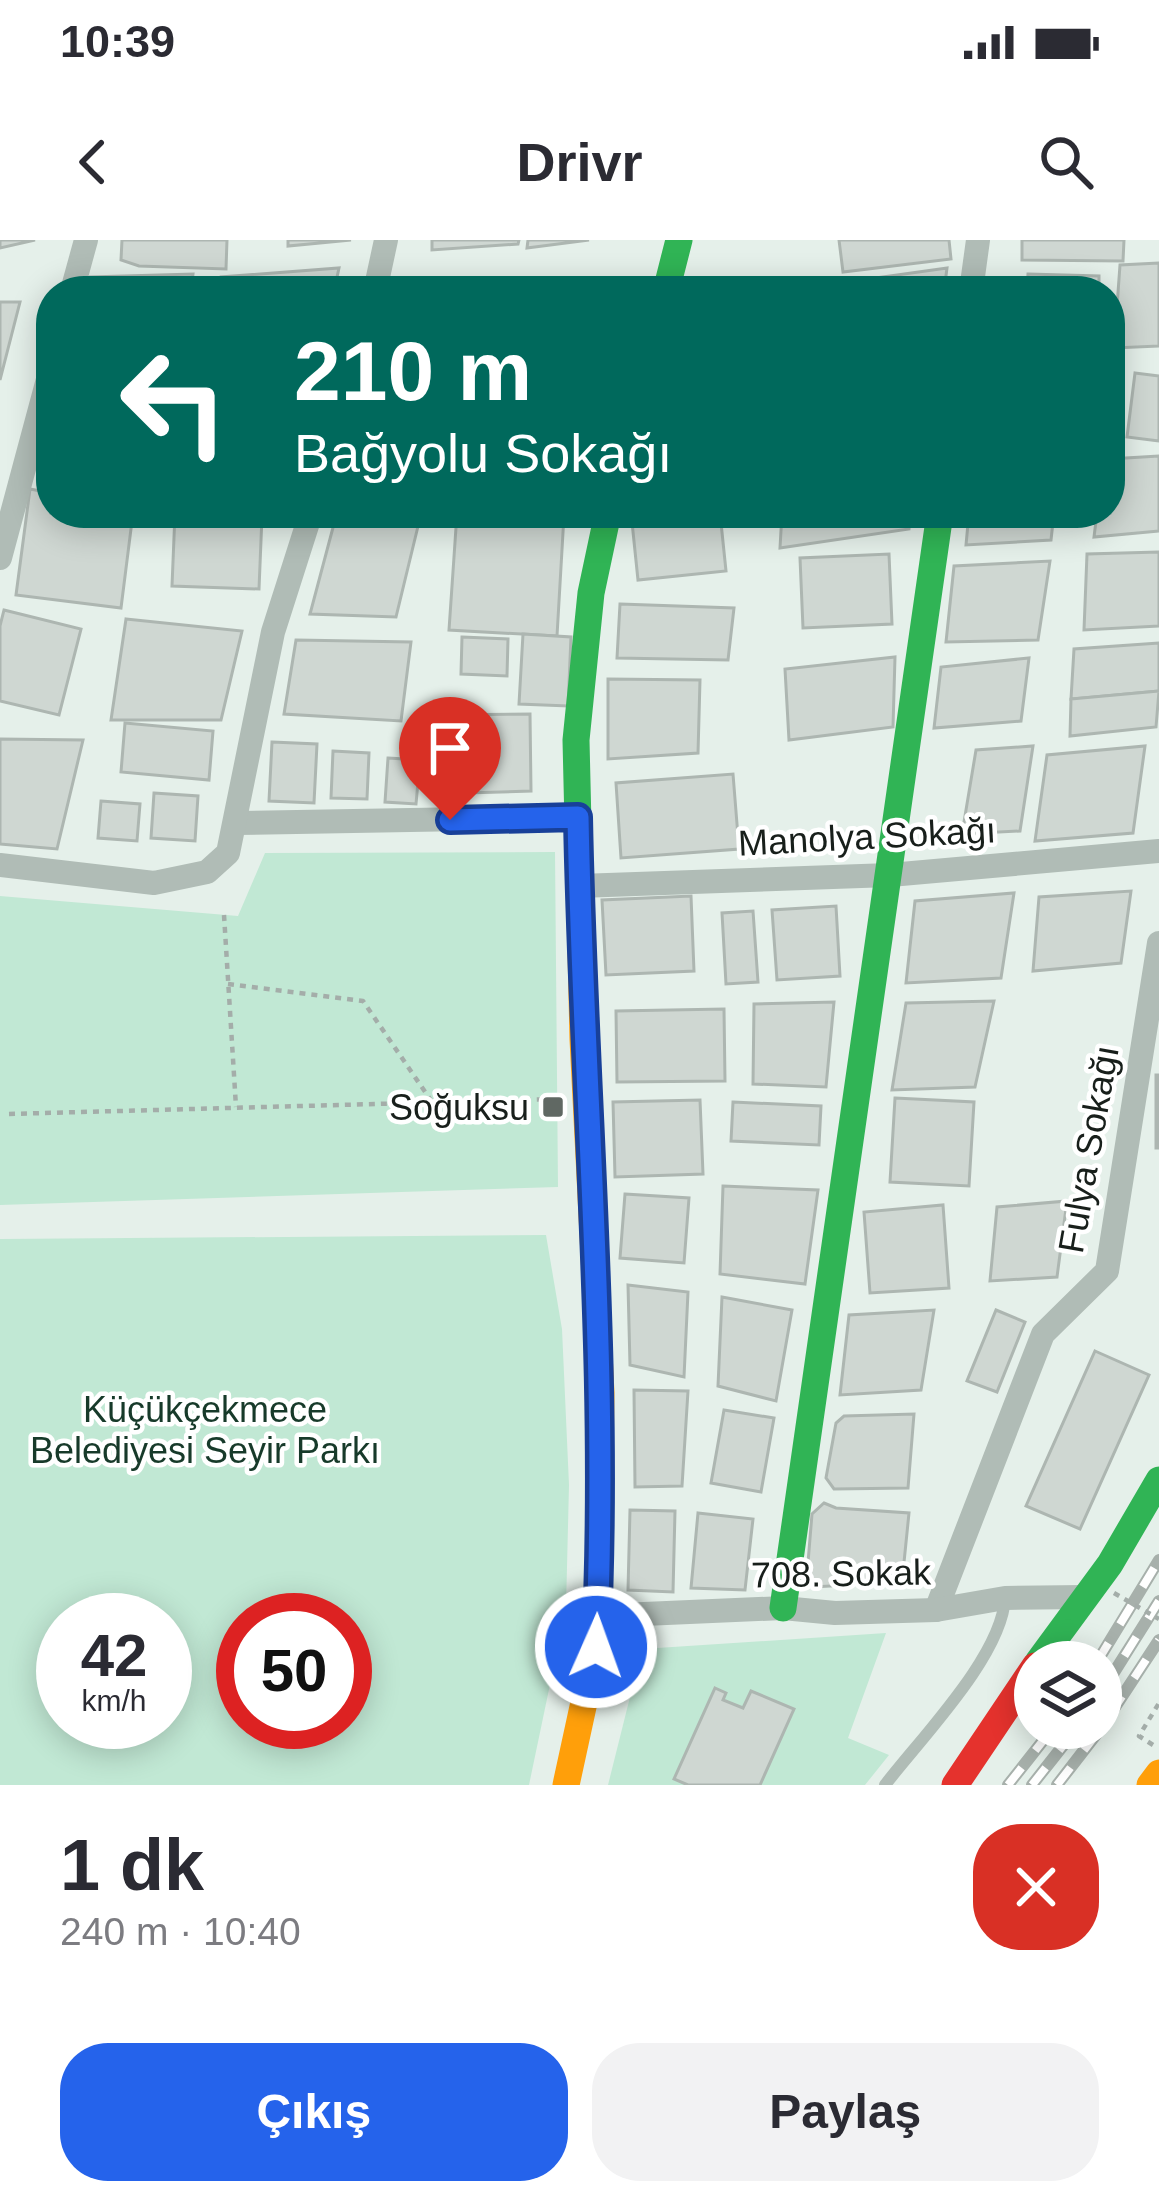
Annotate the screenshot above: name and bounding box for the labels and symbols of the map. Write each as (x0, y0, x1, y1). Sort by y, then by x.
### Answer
pin (399, 697, 501, 820)
street label: Manolya Sokağı (737, 809, 997, 864)
street label: Fulya Sokağı (1050, 1042, 1127, 1256)
place label: Soğuksu (389, 1087, 529, 1128)
marker: Soğuksu (540, 1094, 566, 1120)
park label: Küçükçekmece Belediyesi Seyir Parkı (30, 1389, 380, 1471)
street label: 708. Sokak (751, 1551, 932, 1596)
position arrow (533, 1584, 659, 1710)
speed limit sign: 50 (216, 1593, 372, 1749)

